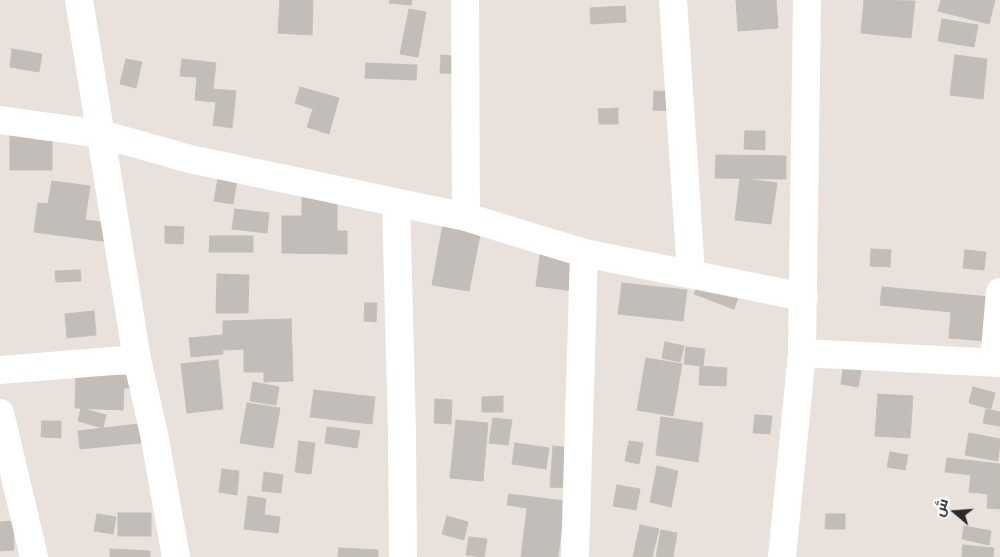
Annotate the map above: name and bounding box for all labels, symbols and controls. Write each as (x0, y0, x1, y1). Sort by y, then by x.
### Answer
north arrow (930, 487, 980, 537)
text: ش (930, 496, 951, 518)

